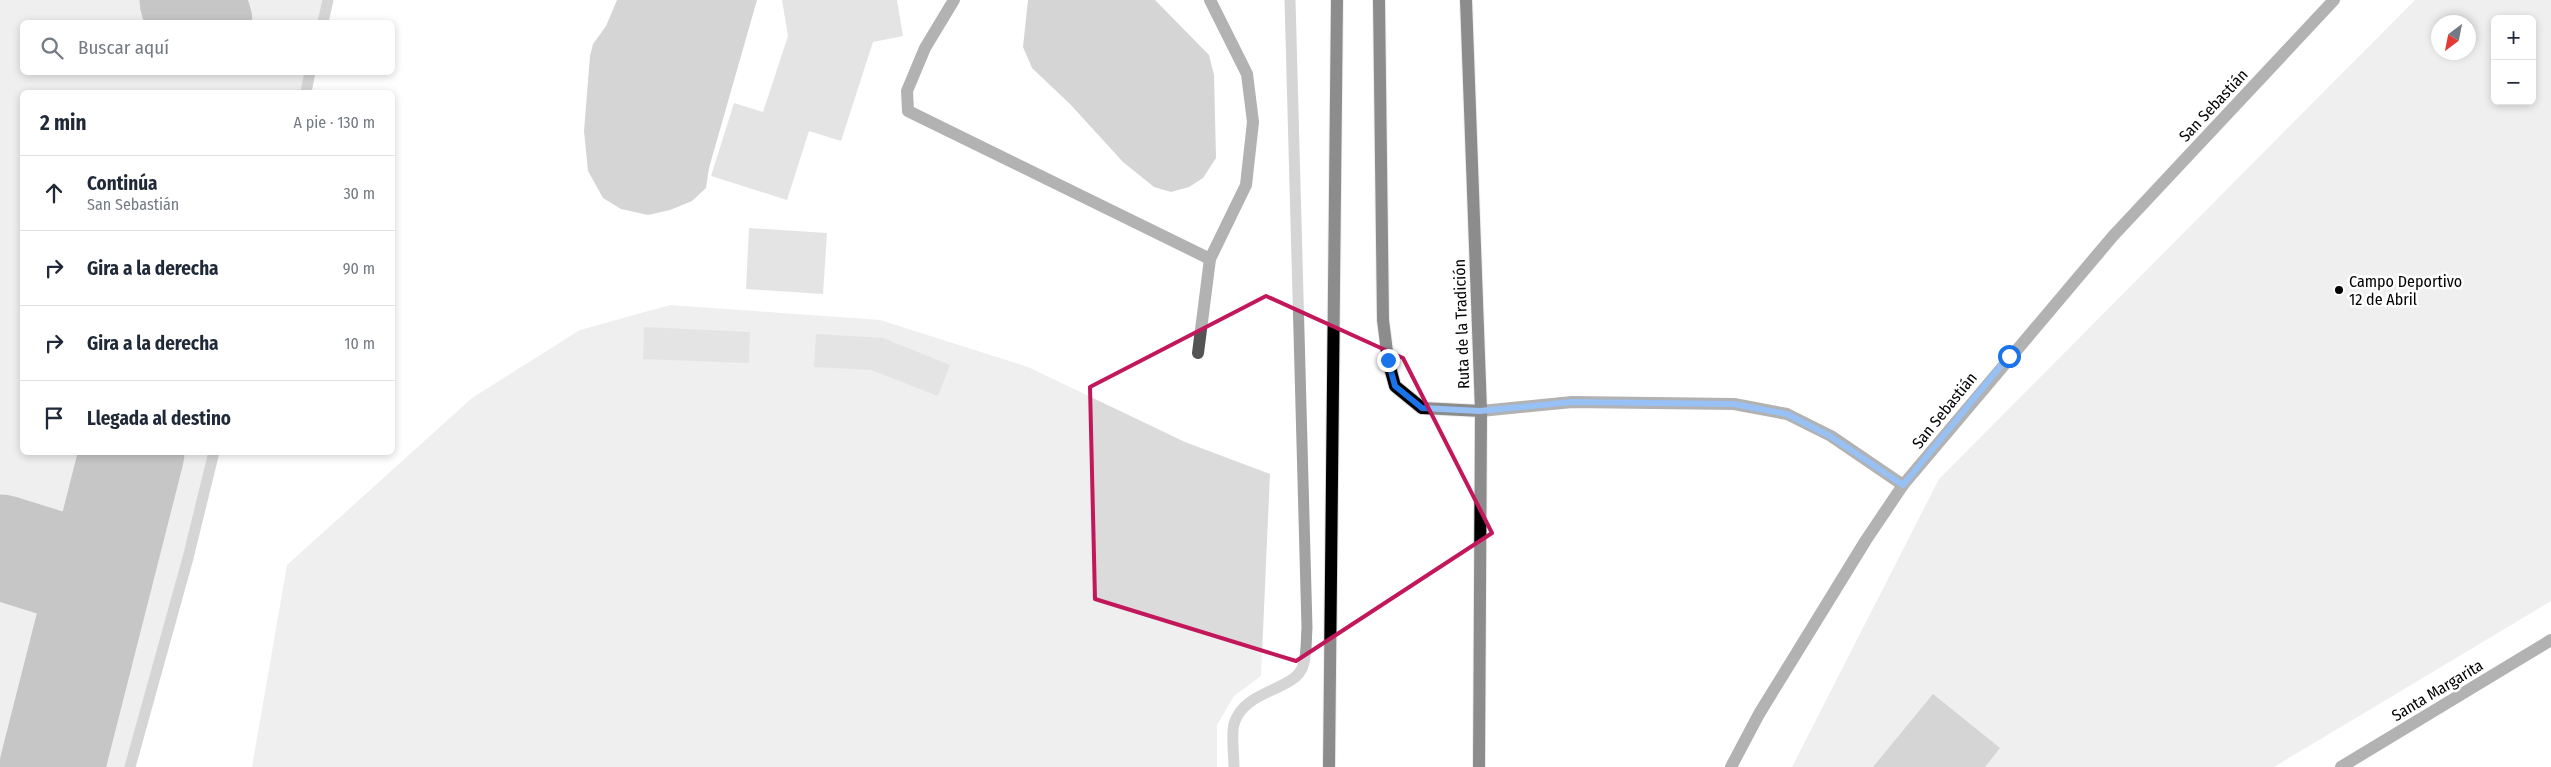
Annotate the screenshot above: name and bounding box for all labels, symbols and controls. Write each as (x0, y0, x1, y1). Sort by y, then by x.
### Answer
north arrow (2431, 15, 2476, 60)
map controls (2491, 15, 2536, 105)
button: + (2491, 15, 2536, 60)
search box (20, 20, 395, 75)
icon: search (38, 34, 66, 62)
text: Buscar aquí (78, 36, 169, 59)
button: − (2491, 60, 2536, 105)
street label: San Sebastián (2175, 65, 2252, 146)
text: 2 min (40, 110, 87, 136)
text: A pie · 130 m (294, 113, 375, 132)
text: Continúa (87, 172, 158, 195)
icon: ahead (40, 179, 68, 207)
text: 30 m (343, 184, 375, 203)
text: San Sebastián (87, 195, 179, 214)
icon: right (40, 254, 68, 282)
text: Gira a la derecha (87, 257, 219, 280)
text: 90 m (343, 259, 375, 278)
street label: Ruta de la Tradición (1450, 259, 1473, 389)
place label: Campo Deportivo 12 de Abril (2349, 272, 2462, 309)
marker: Campo Deportivo 12 de Abril (2333, 284, 2345, 296)
icon: right (40, 329, 68, 357)
text: Gira a la derecha (87, 332, 219, 355)
text: 10 m (344, 334, 375, 353)
route start (1998, 345, 2021, 368)
route end (1377, 349, 1400, 372)
street label: San Sebastián (1908, 368, 1981, 452)
icon: arrive (40, 404, 68, 432)
text: Llegada al destino (87, 407, 231, 430)
street label: Santa Margarita (2388, 656, 2486, 725)

